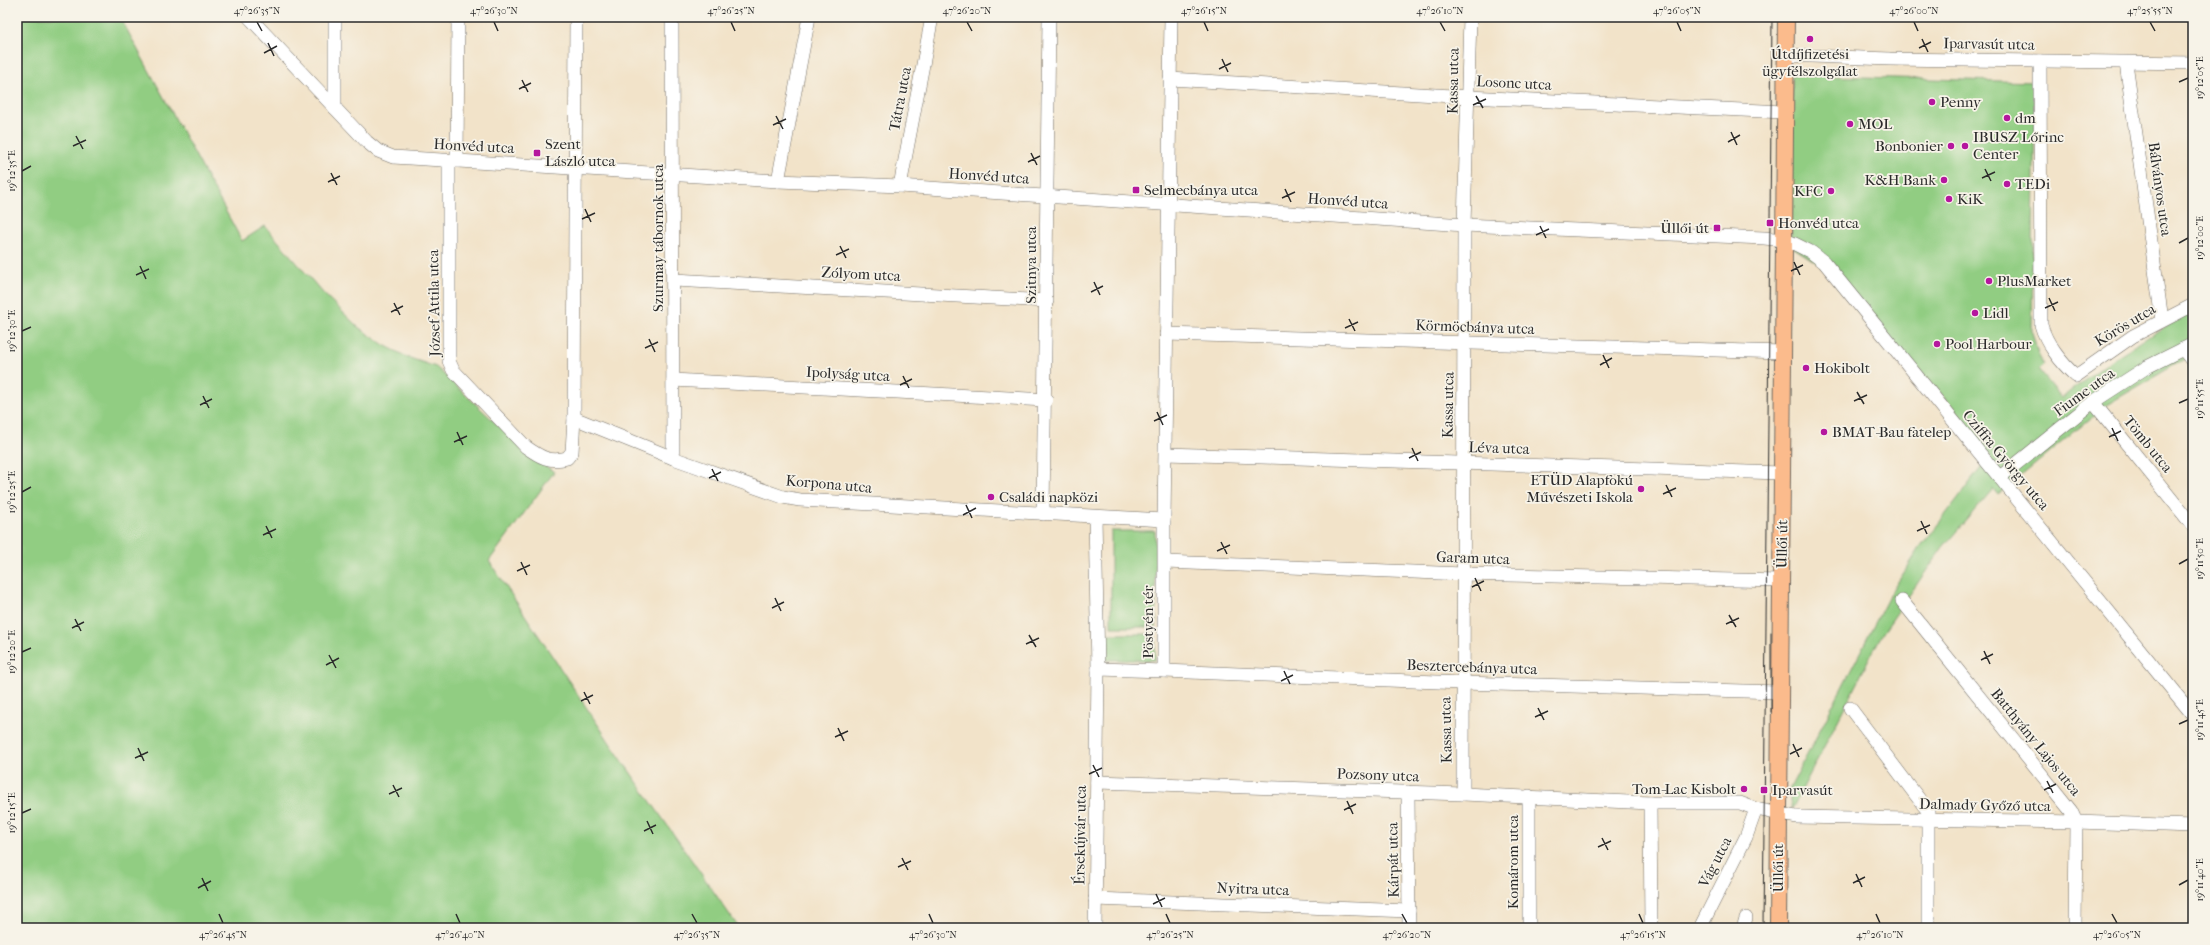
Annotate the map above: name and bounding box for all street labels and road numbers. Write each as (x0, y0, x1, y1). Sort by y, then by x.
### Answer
street label: Iparvasút utca (1943, 34, 2036, 54)
street label: Kassa utca (1443, 46, 1463, 114)
street label: Tátra utca (885, 64, 915, 133)
street label: Losonc utca (1476, 72, 1553, 94)
street label: Honvéd utca (433, 135, 516, 157)
street label: Bálványos utca (2145, 141, 2176, 238)
street label: Szurmay tábornok utca (649, 163, 667, 312)
street label: Honvéd utca (948, 164, 1031, 188)
street label: Honvéd utca (1307, 189, 1390, 213)
street label: Szitnya utca (1022, 225, 1040, 304)
street label: József Attila utca (424, 248, 444, 358)
street label: Zólyom utca (821, 263, 902, 285)
street label: Körös utca (2091, 299, 2160, 350)
street label: Körmöcbánya utca (1415, 316, 1536, 338)
street label: Ipolyság utca (805, 363, 892, 385)
street label: Fiume utca (2050, 363, 2119, 420)
street label: Kassa utca (1438, 370, 1458, 438)
street label: Cziffra György utca (1959, 406, 2054, 515)
street label: Tömb utca (2120, 412, 2177, 477)
street label: Léva utca (1468, 438, 1531, 458)
street label: Korpona utca (785, 471, 874, 497)
street label: Üllői út (1773, 519, 1791, 569)
street label: Garam utca (1436, 548, 1511, 568)
street label: Pöstyén tér (1139, 585, 1157, 659)
street label: Besztercebánya utca (1406, 656, 1539, 678)
street label: Batthyány Lajos utca (1987, 685, 2086, 800)
street label: Kassa utca (1436, 695, 1456, 763)
street label: Pozsony utca (1336, 765, 1421, 785)
street label: Érsekújvár utca (1070, 784, 1090, 885)
street label: Dalmady Győző utca (1919, 795, 2052, 815)
street label: Komárom utca (1504, 814, 1522, 909)
street label: Kárpát utca (1383, 821, 1403, 898)
street label: Vág utca (1694, 833, 1736, 891)
street label: Üllői út (1769, 843, 1787, 892)
street label: Nyitra utca (1216, 879, 1291, 899)

